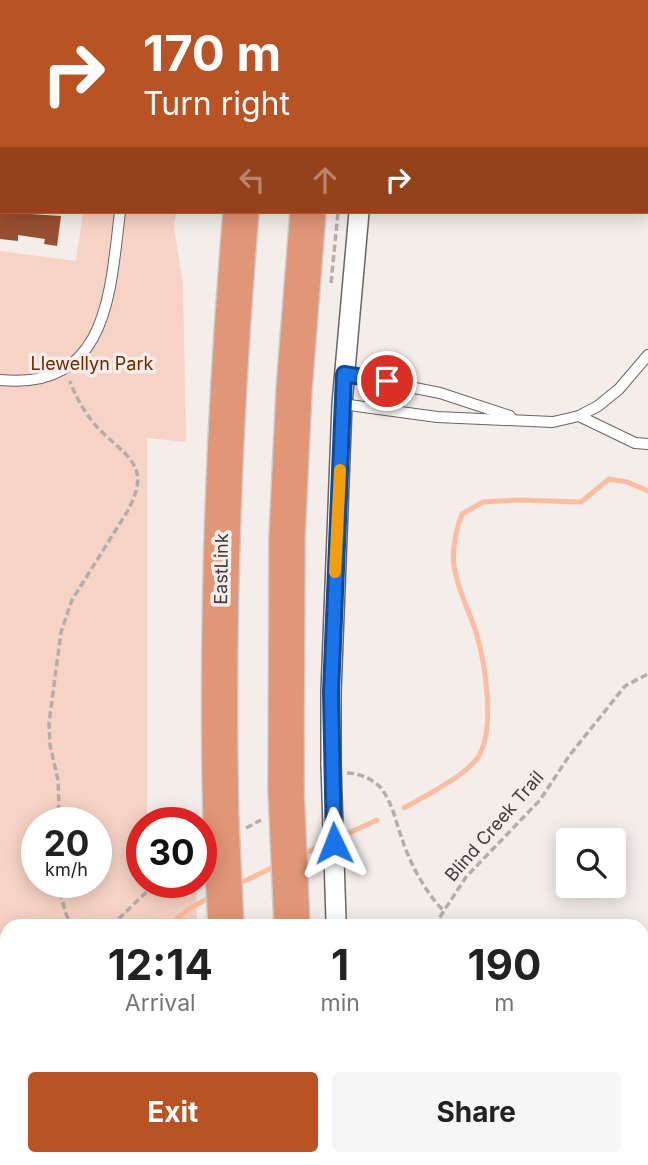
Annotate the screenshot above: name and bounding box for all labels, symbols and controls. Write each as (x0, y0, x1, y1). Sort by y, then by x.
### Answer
text: 170 m (143, 24, 281, 83)
icon: right (28, 28, 119, 119)
text: Turn right (143, 84, 290, 123)
icon: left (233, 161, 271, 199)
icon: ahead (306, 161, 344, 199)
icon: right (379, 161, 417, 199)
pin (357, 351, 417, 411)
park label: Llewellyn Park (31, 353, 154, 374)
icon: arrive (368, 362, 406, 400)
street label: EastLink (210, 533, 232, 605)
street label: Blind Creek Trail (440, 767, 548, 885)
position arrow (297, 806, 371, 880)
speed limit sign: 30 (126, 807, 217, 898)
text: 20 (44, 822, 89, 864)
map controls (556, 828, 626, 898)
button: search (556, 828, 626, 898)
text: km/h (45, 859, 88, 880)
text: 12:14 (108, 939, 213, 990)
text: 1 (331, 939, 349, 990)
text: 190 (468, 939, 541, 990)
text: Arrival (125, 989, 196, 1017)
text: min (321, 989, 360, 1017)
text: m (494, 989, 514, 1017)
button: Exit (28, 1072, 318, 1152)
button: Share (332, 1072, 621, 1152)

